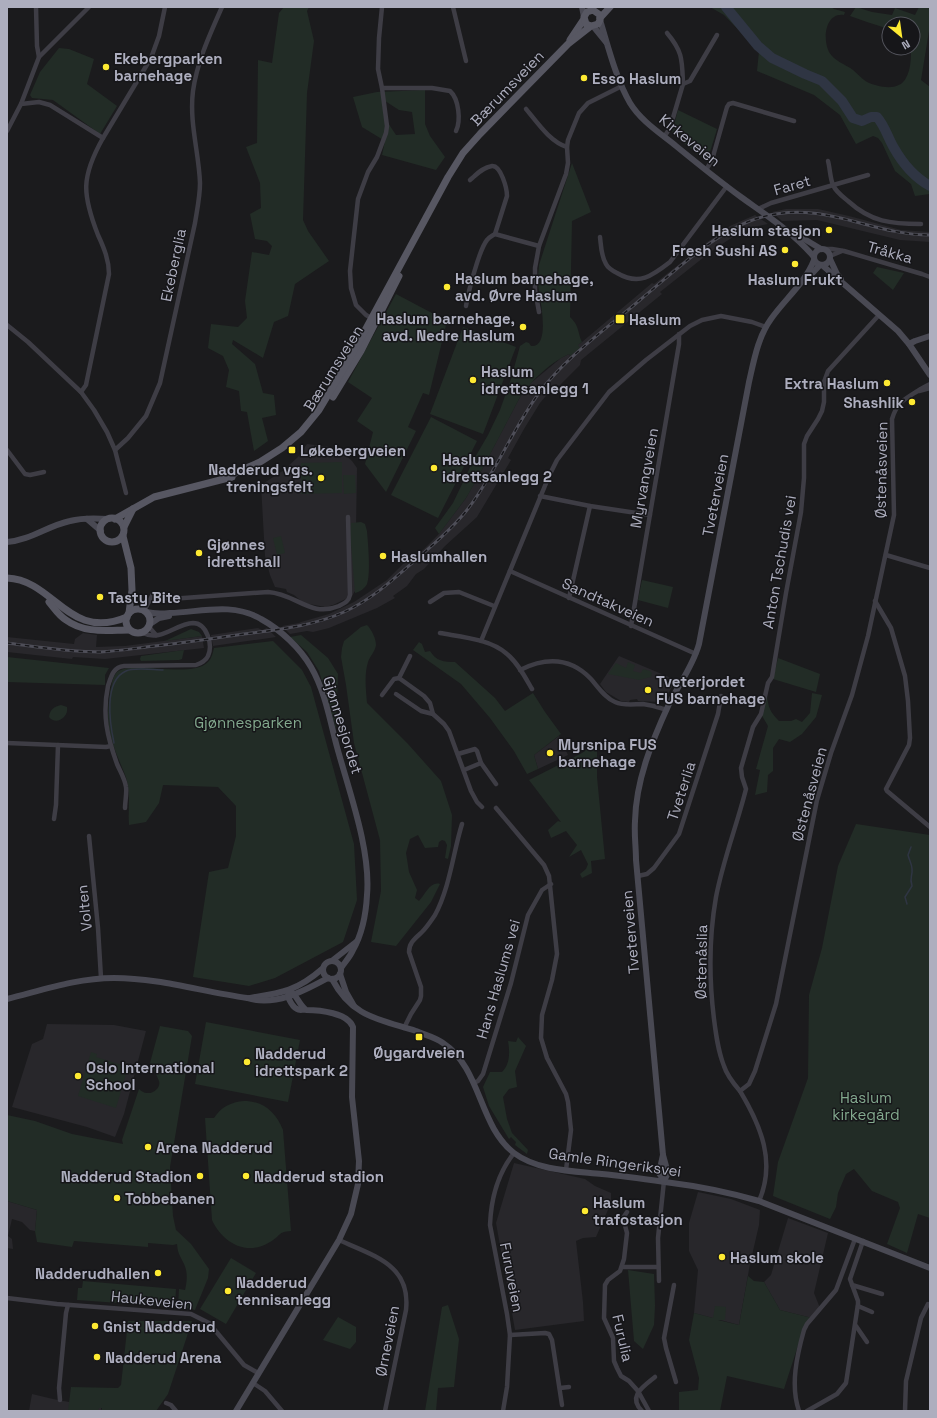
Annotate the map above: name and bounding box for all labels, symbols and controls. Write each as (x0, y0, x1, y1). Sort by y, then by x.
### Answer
north arrow (881, 16, 921, 56)
text: N (899, 37, 912, 53)
street label: Bærumsveien (466, 46, 548, 130)
place label: Ekebergparken barnehage (114, 49, 223, 85)
marker: Ekebergparken barnehage (101, 62, 111, 72)
place label: Esso Haslum (592, 69, 681, 88)
marker: Esso Haslum (579, 73, 589, 83)
street label: Kirkeveien (656, 110, 724, 170)
street label: Faret (771, 171, 813, 199)
place label: Haslum stasjon (711, 221, 821, 240)
marker: Haslum stasjon (824, 225, 834, 235)
street label: Ekeberglia (156, 226, 190, 303)
street label: Tråkka (865, 236, 915, 268)
place label: Fresh Sushi AS (672, 241, 777, 260)
marker: Fresh Sushi AS (780, 245, 790, 255)
marker: Haslum Frukt (790, 259, 800, 269)
place label: Haslum barnehage, avd. Øvre Haslum (455, 269, 594, 305)
place label: Haslum Frukt (748, 270, 842, 289)
marker: Haslum barnehage, avd. Øvre Haslum (442, 282, 452, 292)
place label: Haslum barnehage, avd. Nedre Haslum (376, 309, 515, 345)
place label: Haslum (629, 310, 681, 329)
marker: Haslum (614, 313, 626, 325)
street label: Bærumsveien (299, 322, 367, 414)
marker: Haslum barnehage, avd. Nedre Haslum (518, 322, 528, 332)
place label: Haslum idrettsanlegg 1 (481, 362, 589, 398)
place label: Extra Haslum (784, 374, 879, 393)
marker: Haslum idrettsanlegg 1 (468, 375, 478, 385)
marker: Extra Haslum (882, 378, 892, 388)
place label: Shashlik (844, 393, 905, 412)
marker: Shashlik (907, 397, 917, 407)
street label: Østenåsveien (871, 421, 891, 519)
street label: Myrvangveien (626, 426, 662, 530)
place label: Løkebergveien (300, 441, 406, 460)
marker: Løkebergveien (287, 445, 297, 455)
place label: Haslum idrettsanlegg 2 (442, 450, 552, 486)
street label: Tveterveien (698, 452, 732, 538)
place label: Nadderud vgs. treningsfelt (208, 460, 313, 496)
marker: Haslum idrettsanlegg 2 (429, 463, 439, 473)
marker: Nadderud vgs. treningsfelt (316, 473, 326, 483)
street label: Anton Tschudis vei (758, 494, 800, 630)
place label: Gjønnes idrettshall (207, 535, 280, 571)
place label: Haslumhallen (391, 547, 487, 566)
marker: Gjønnes idrettshall (194, 548, 204, 558)
marker: Haslumhallen (378, 551, 388, 561)
street label: Sandtakveien (559, 573, 657, 631)
place label: Tasty Bite (108, 588, 181, 607)
marker: Tasty Bite (95, 592, 105, 602)
place label: Tveterjordet FUS barnehage (656, 672, 765, 708)
street label: Gjønnesjordet (319, 674, 367, 776)
marker: Tveterjordet FUS barnehage (643, 685, 653, 695)
park label: Gjønnesparken (194, 713, 302, 732)
place label: Myrsnipa FUS barnehage (558, 735, 657, 771)
street label: Østenåsveien (787, 745, 831, 843)
marker: Myrsnipa FUS barnehage (545, 748, 555, 758)
street label: Tveterlia (662, 759, 700, 823)
street label: Volten (72, 884, 96, 932)
street label: Tveterveien (617, 889, 643, 975)
street label: Hans Haslums vei (472, 917, 524, 1041)
street label: Østenåslia (691, 924, 711, 1000)
marker: Øygardveien (414, 1032, 424, 1042)
place label: Øygardveien (373, 1043, 465, 1062)
place label: Nadderud idrettspark 2 (255, 1044, 348, 1080)
marker: Nadderud idrettspark 2 (242, 1057, 252, 1067)
place label: Oslo International School (86, 1058, 214, 1094)
marker: Oslo International School (73, 1071, 83, 1081)
park label: Haslum kirkegård (832, 1088, 900, 1124)
place label: Arena Nadderud (156, 1138, 273, 1157)
marker: Arena Nadderud (143, 1142, 153, 1152)
street label: Gamle Ringeriksvei (547, 1143, 683, 1181)
place label: Nadderud Stadion (61, 1167, 192, 1186)
place label: Nadderud stadion (254, 1167, 384, 1186)
marker: Nadderud Stadion (195, 1171, 205, 1181)
marker: Nadderud stadion (241, 1171, 251, 1181)
place label: Tobbebanen (125, 1189, 215, 1208)
marker: Tobbebanen (112, 1193, 122, 1203)
place label: Haslum trafostasjon (593, 1193, 683, 1229)
marker: Haslum trafostasjon (580, 1206, 590, 1216)
street label: Furuveien (496, 1241, 528, 1313)
place label: Haslum skole (730, 1248, 824, 1267)
marker: Haslum skole (717, 1252, 727, 1262)
place label: Nadderudhallen (35, 1264, 150, 1283)
marker: Nadderudhallen (153, 1268, 163, 1278)
place label: Nadderud tennisanlegg (236, 1273, 331, 1309)
street label: Haukeveien (110, 1286, 194, 1314)
marker: Nadderud tennisanlegg (223, 1286, 233, 1296)
street label: Ørneveien (371, 1304, 403, 1378)
street label: Furulia (608, 1312, 638, 1364)
place label: Gnist Nadderud (103, 1317, 216, 1336)
marker: Gnist Nadderud (90, 1321, 100, 1331)
place label: Nadderud Arena (105, 1348, 222, 1367)
marker: Nadderud Arena (92, 1352, 102, 1362)

